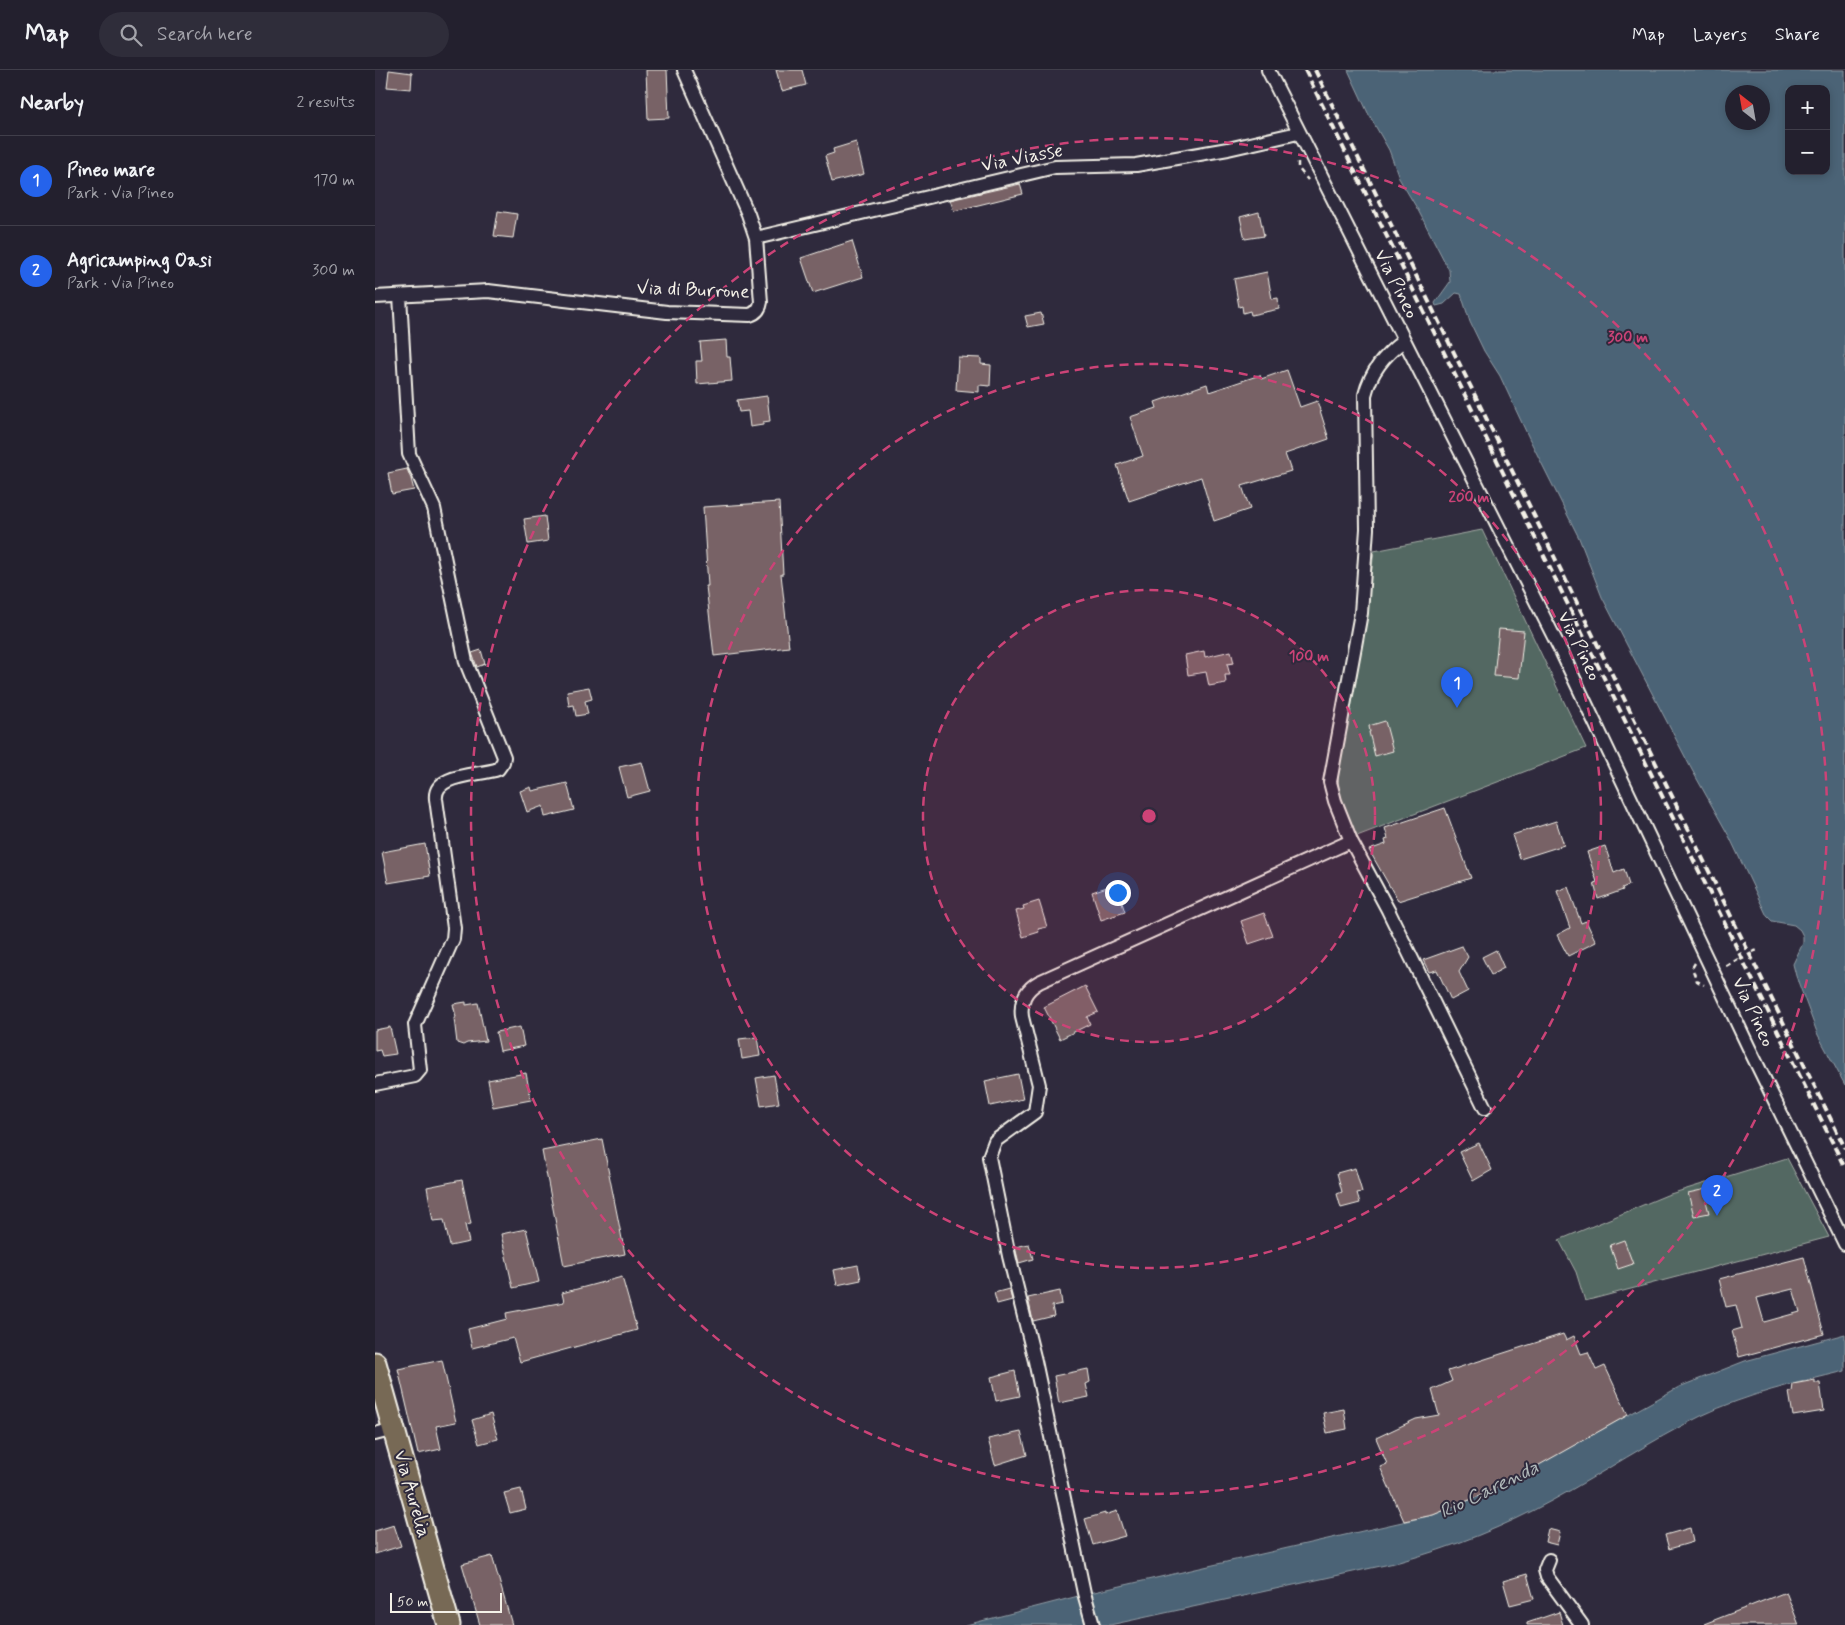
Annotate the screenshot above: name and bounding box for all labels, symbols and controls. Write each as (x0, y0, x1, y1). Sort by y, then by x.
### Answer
search box (99, 12, 449, 57)
text: Map (25, 19, 69, 50)
icon: search (117, 21, 145, 49)
text: Search here (157, 22, 253, 47)
text: Map (1632, 23, 1665, 47)
text: Layers (1693, 23, 1747, 47)
text: Share (1775, 23, 1820, 47)
north arrow (1725, 85, 1770, 130)
map controls (1785, 85, 1830, 175)
button: + (1785, 85, 1830, 130)
text: Nearby (20, 89, 84, 117)
text: 2 results (297, 92, 355, 113)
button: − (1785, 130, 1830, 175)
street label: Via Viasse (979, 138, 1065, 178)
text: Pineo mare (67, 158, 155, 183)
text: 1 (32, 170, 40, 191)
text: 170 m (313, 170, 355, 191)
text: Park · Via Pineo (67, 183, 174, 204)
street label: Via Pineo (1368, 245, 1424, 323)
text: Agricamping Oasi (67, 248, 212, 273)
text: 2 (32, 260, 40, 281)
text: 300 m (312, 260, 355, 281)
text: Park · Via Pineo (67, 273, 174, 294)
street label: Via di Burrone (636, 276, 750, 304)
text: 300 m (1608, 328, 1648, 348)
text: 200 m (1449, 488, 1490, 508)
street label: Via Pineo (1551, 607, 1607, 685)
text: 100 m (1289, 647, 1329, 667)
pin: 1 (1441, 667, 1473, 708)
centre of rings (1140, 807, 1158, 825)
your location (1105, 880, 1131, 906)
street label: Via Pineo (1726, 973, 1780, 1051)
pin: 2 (1701, 1175, 1733, 1216)
street label: Via Aurelia (388, 1447, 436, 1541)
water label: Rio Carenda (1435, 1454, 1543, 1526)
scale bar (390, 1590, 503, 1613)
text: 50 m (397, 1593, 428, 1611)

